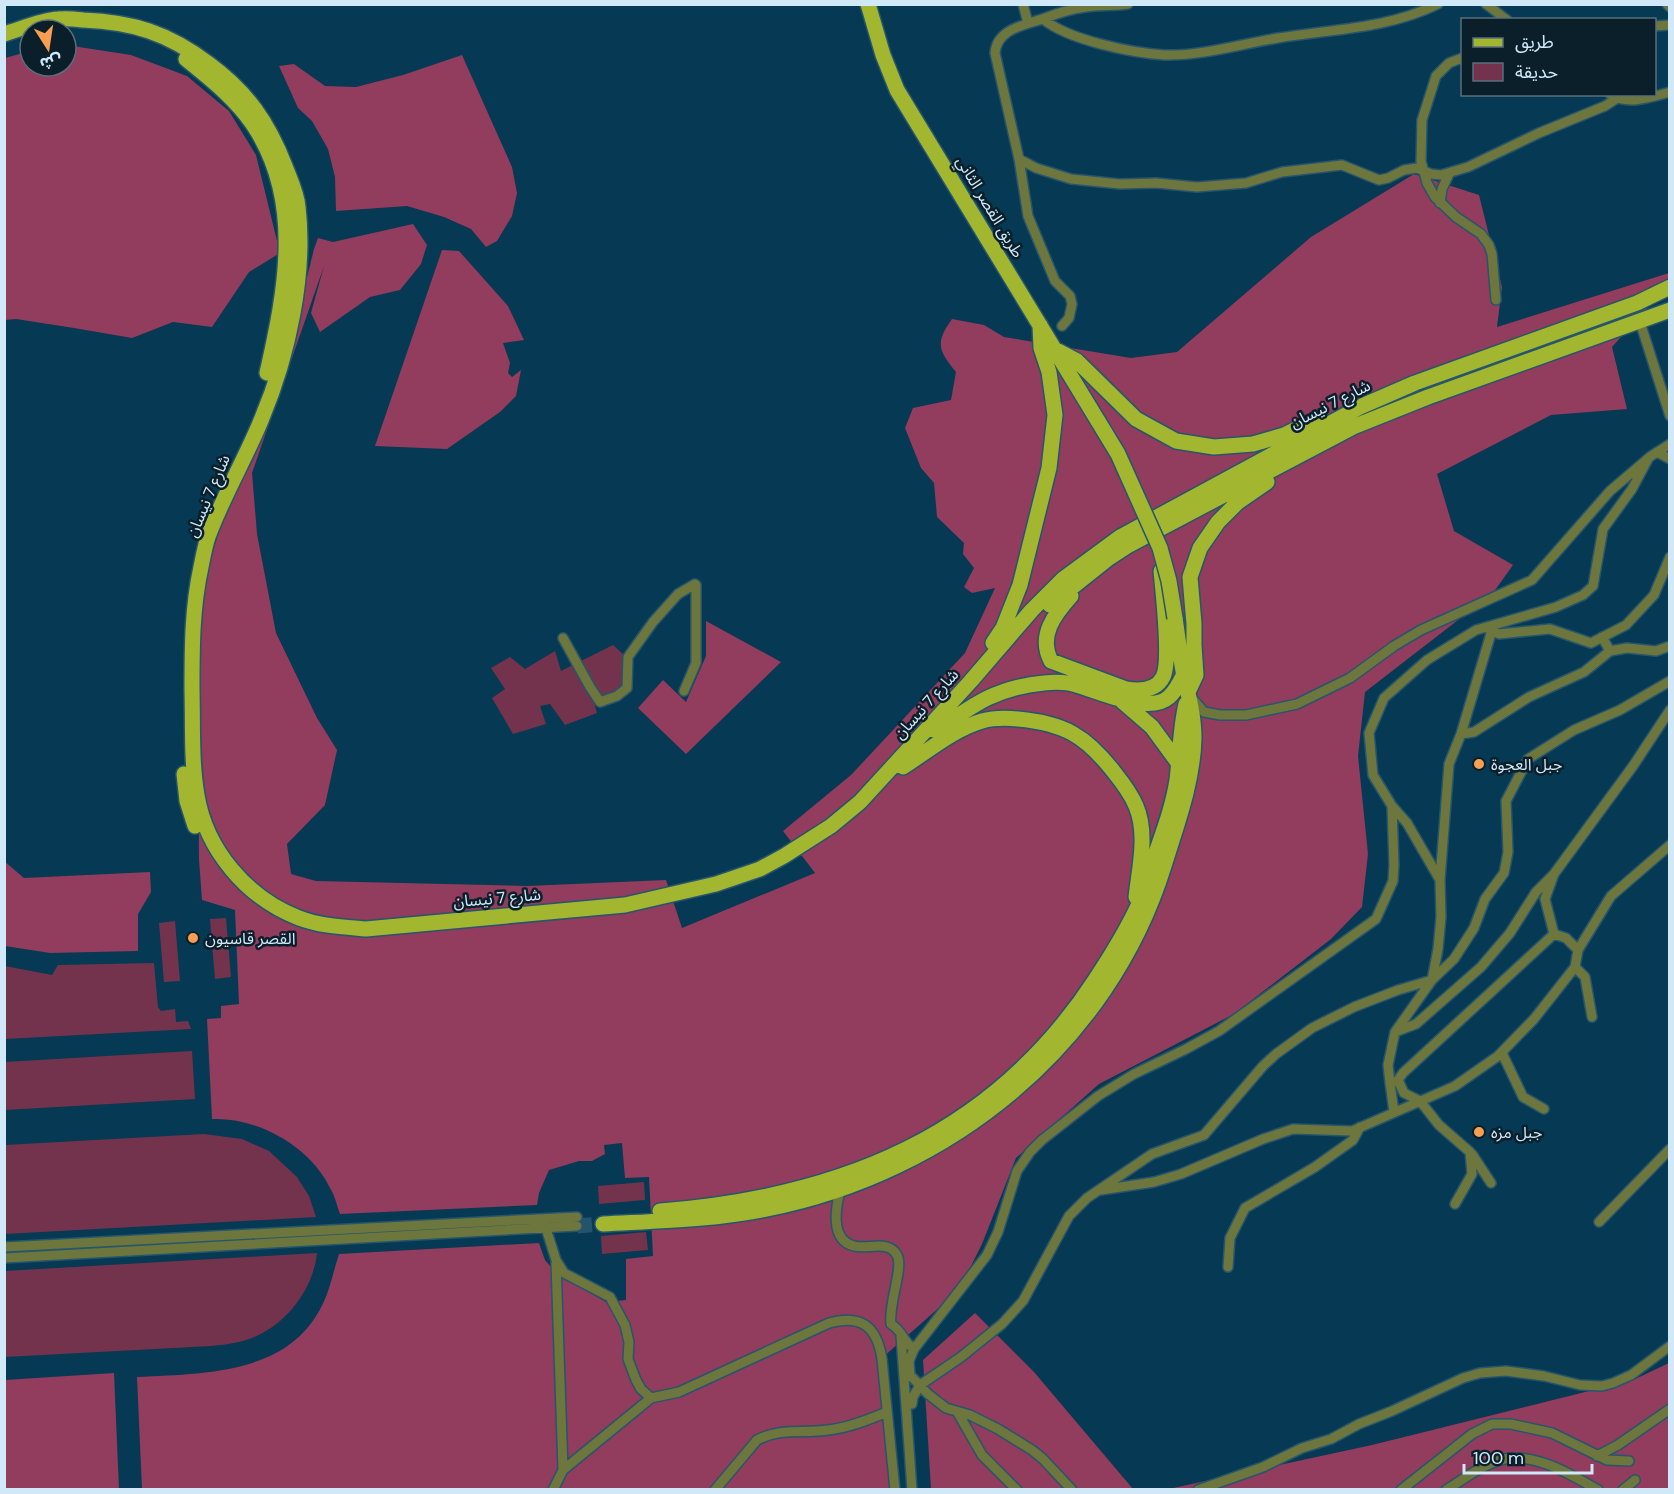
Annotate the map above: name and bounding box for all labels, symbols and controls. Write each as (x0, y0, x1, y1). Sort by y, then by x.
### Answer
north arrow (18, 18, 78, 78)
legend (1461, 18, 1656, 96)
text: طريق (1515, 30, 1554, 54)
text: ش (38, 50, 64, 75)
text: حديقة (1515, 60, 1558, 84)
street label: طريق القصر الثاني (950, 152, 1029, 263)
street label: شارع 7 نيسان (1286, 375, 1375, 435)
street label: شارع 7 نيسان (181, 452, 237, 541)
street label: شارع 7 نيسان (889, 664, 965, 745)
place label: جبل العجوة (1491, 754, 1562, 775)
marker: جبل العجوة (1472, 757, 1486, 771)
street label: شارع 7 نيسان (452, 884, 542, 914)
place label: القصر قاسيون (205, 928, 296, 949)
marker: القصر قاسيون (186, 931, 200, 945)
place label: جبل مزه (1491, 1122, 1542, 1143)
marker: جبل مزه (1472, 1125, 1486, 1139)
scale bar (1464, 1437, 1592, 1475)
text: 100 m (1473, 1446, 1524, 1470)

